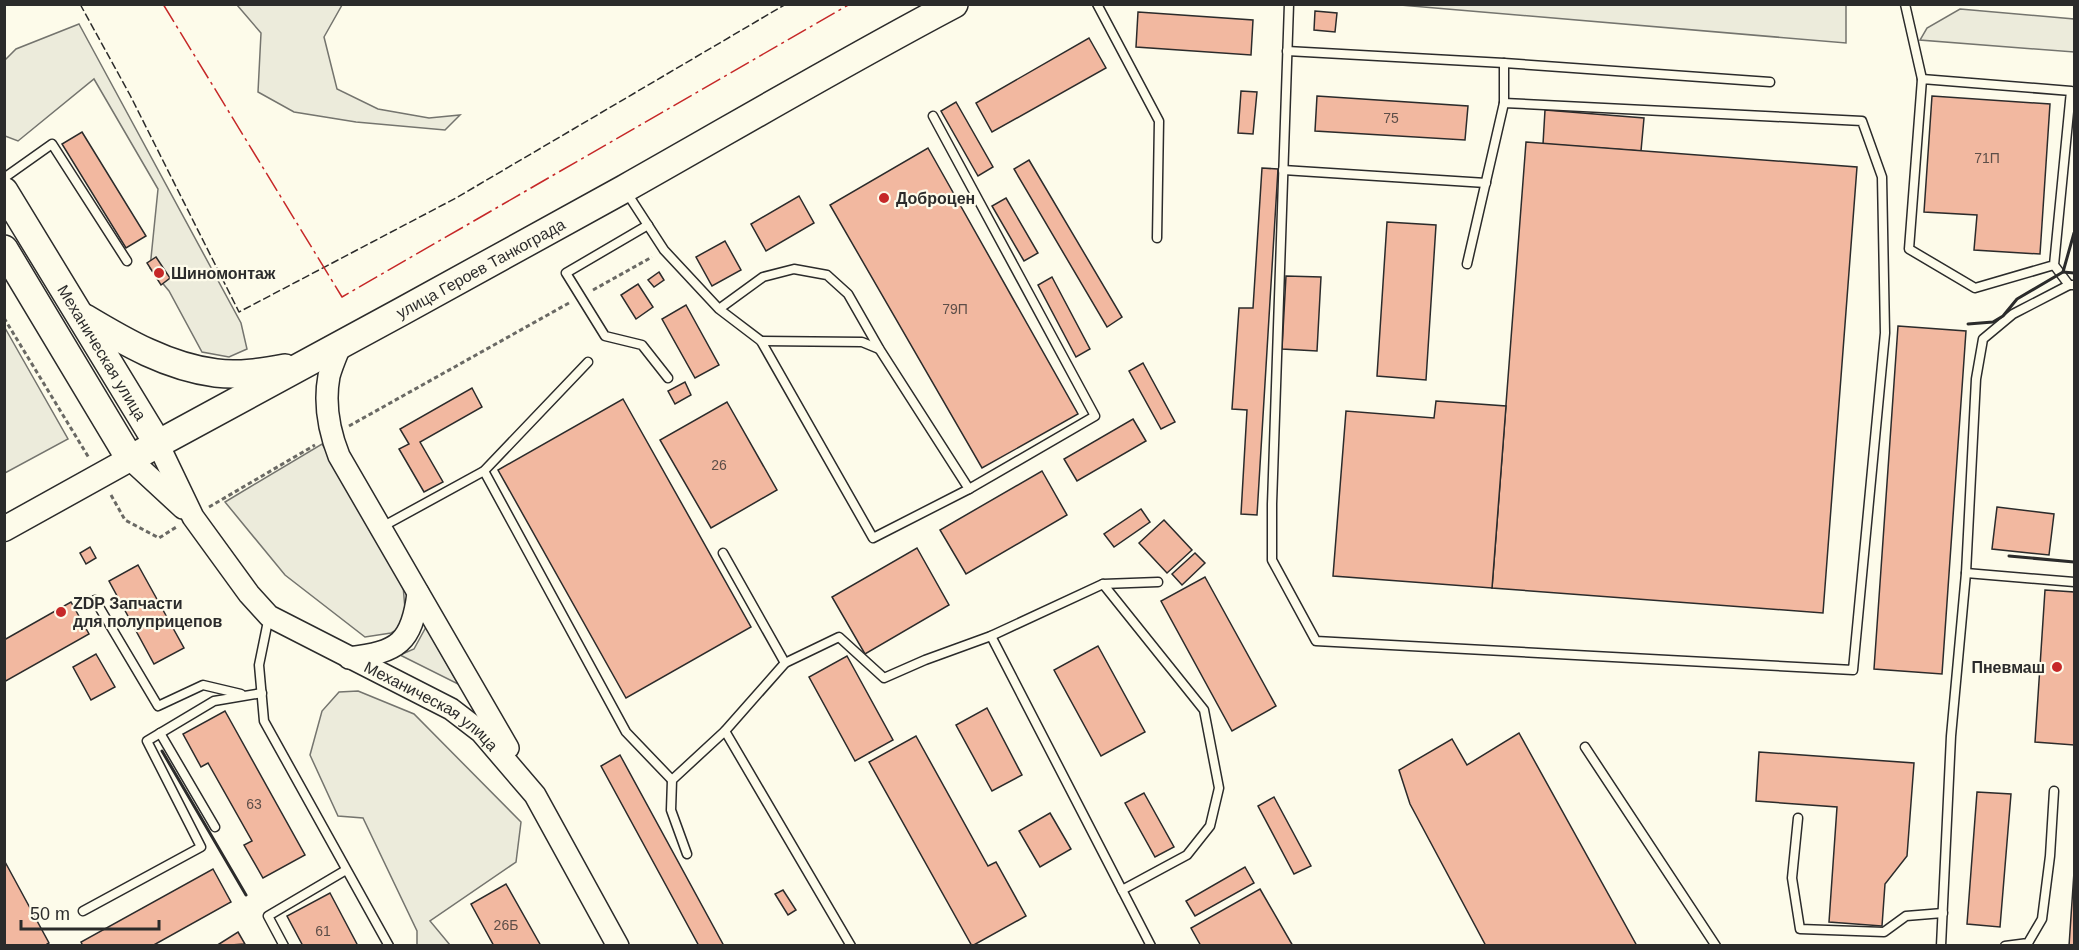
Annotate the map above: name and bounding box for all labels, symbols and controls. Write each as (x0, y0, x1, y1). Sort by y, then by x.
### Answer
house number: 75 (1383, 110, 1399, 126)
house number: 71П (1974, 150, 2000, 166)
place label: Доброцен (896, 190, 975, 207)
marker: Доброцен (877, 191, 891, 205)
street label: улица Героев Танкограда (393, 215, 568, 321)
place label: Шиномонтаж (171, 265, 276, 282)
marker: Шиномонтаж (152, 266, 166, 280)
street label: Механическая улица (55, 282, 150, 423)
house number: 79П (942, 301, 968, 317)
house number: 26 (711, 457, 727, 473)
place label: ZDP Запчасти для полуприцепов (73, 595, 222, 630)
marker: ZDP Запчасти для полуприцепов (54, 605, 68, 619)
street label: Механическая улица (362, 658, 502, 754)
place label: Пневмаш (1971, 659, 2045, 676)
marker: Пневмаш (2050, 660, 2064, 674)
house number: 63 (246, 796, 262, 812)
scale bar (21, 893, 159, 931)
text: 50 m (30, 904, 70, 924)
house number: 26Б (494, 917, 518, 933)
house number: 61 (315, 923, 331, 939)

